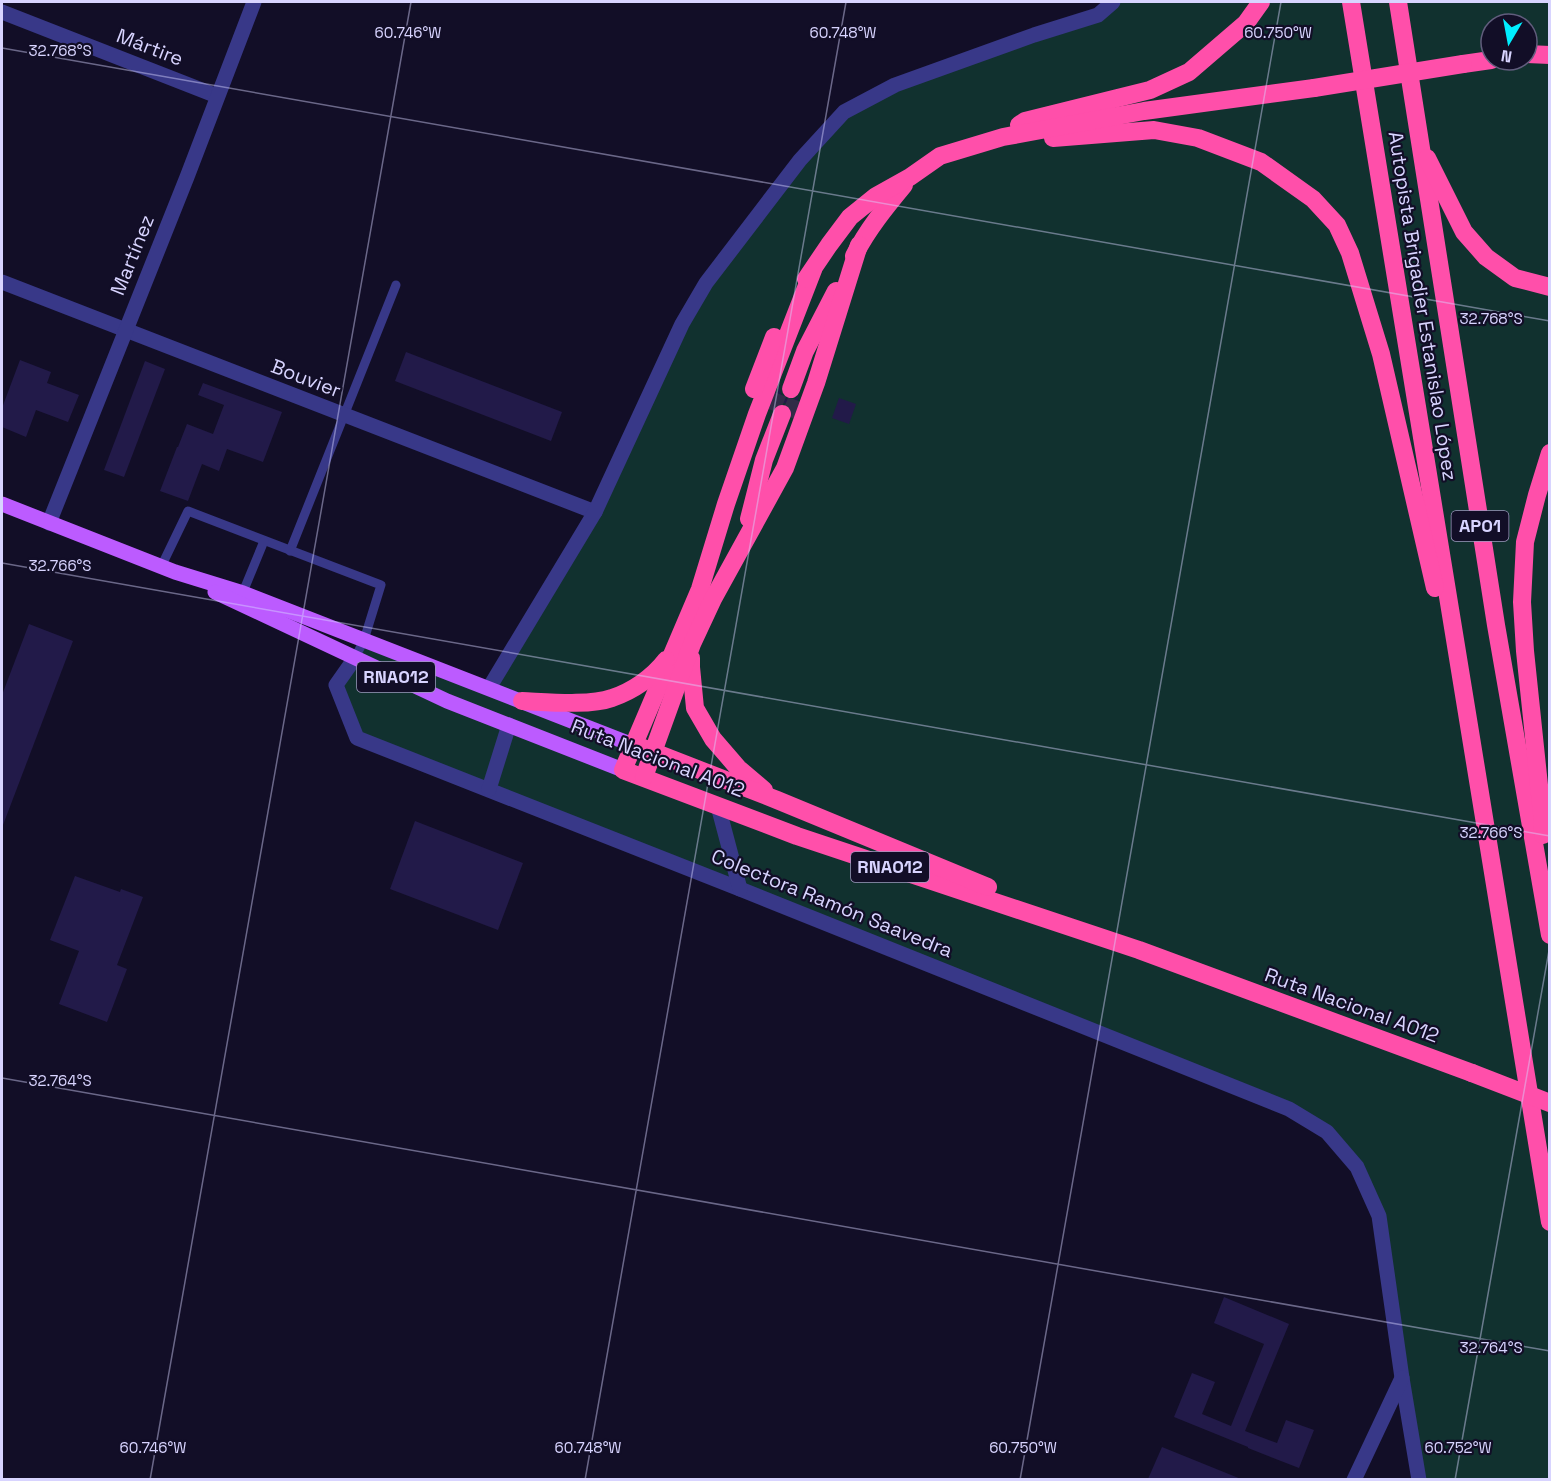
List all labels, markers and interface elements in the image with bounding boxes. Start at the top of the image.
north arrow [1479,12,1539,72]
street label: Mártire [113,22,187,72]
text: 60.746°W [375,23,441,42]
text: 60.748°W [810,23,876,42]
text: 60.750°W [1244,23,1312,42]
text: 32.768°S [28,41,92,60]
text: N [1499,45,1514,68]
street label: Autopista Brigadier Estanislao López [1383,129,1463,483]
street label: Martínez [104,211,160,299]
text: 32.768°S [1459,309,1523,328]
street label: Bouvier [267,353,345,403]
road number: AP01 [1452,511,1508,541]
text: 32.766°S [29,556,92,575]
road number: RNA012 [357,662,435,692]
street label: Ruta Nacional A012 [568,713,748,803]
text: 32.766°S [1460,823,1523,842]
street label: Colectora Ramón Saavedra [707,843,957,963]
road number: RNA012 [851,852,929,882]
street label: Ruta Nacional A012 [1261,961,1443,1049]
text: 32.764°S [28,1071,92,1090]
text: 32.764°S [1459,1338,1523,1357]
text: 60.746°W [120,1438,186,1457]
text: 60.748°W [555,1438,621,1457]
text: 60.750°W [989,1438,1057,1457]
text: 60.752°W [1424,1438,1492,1457]

